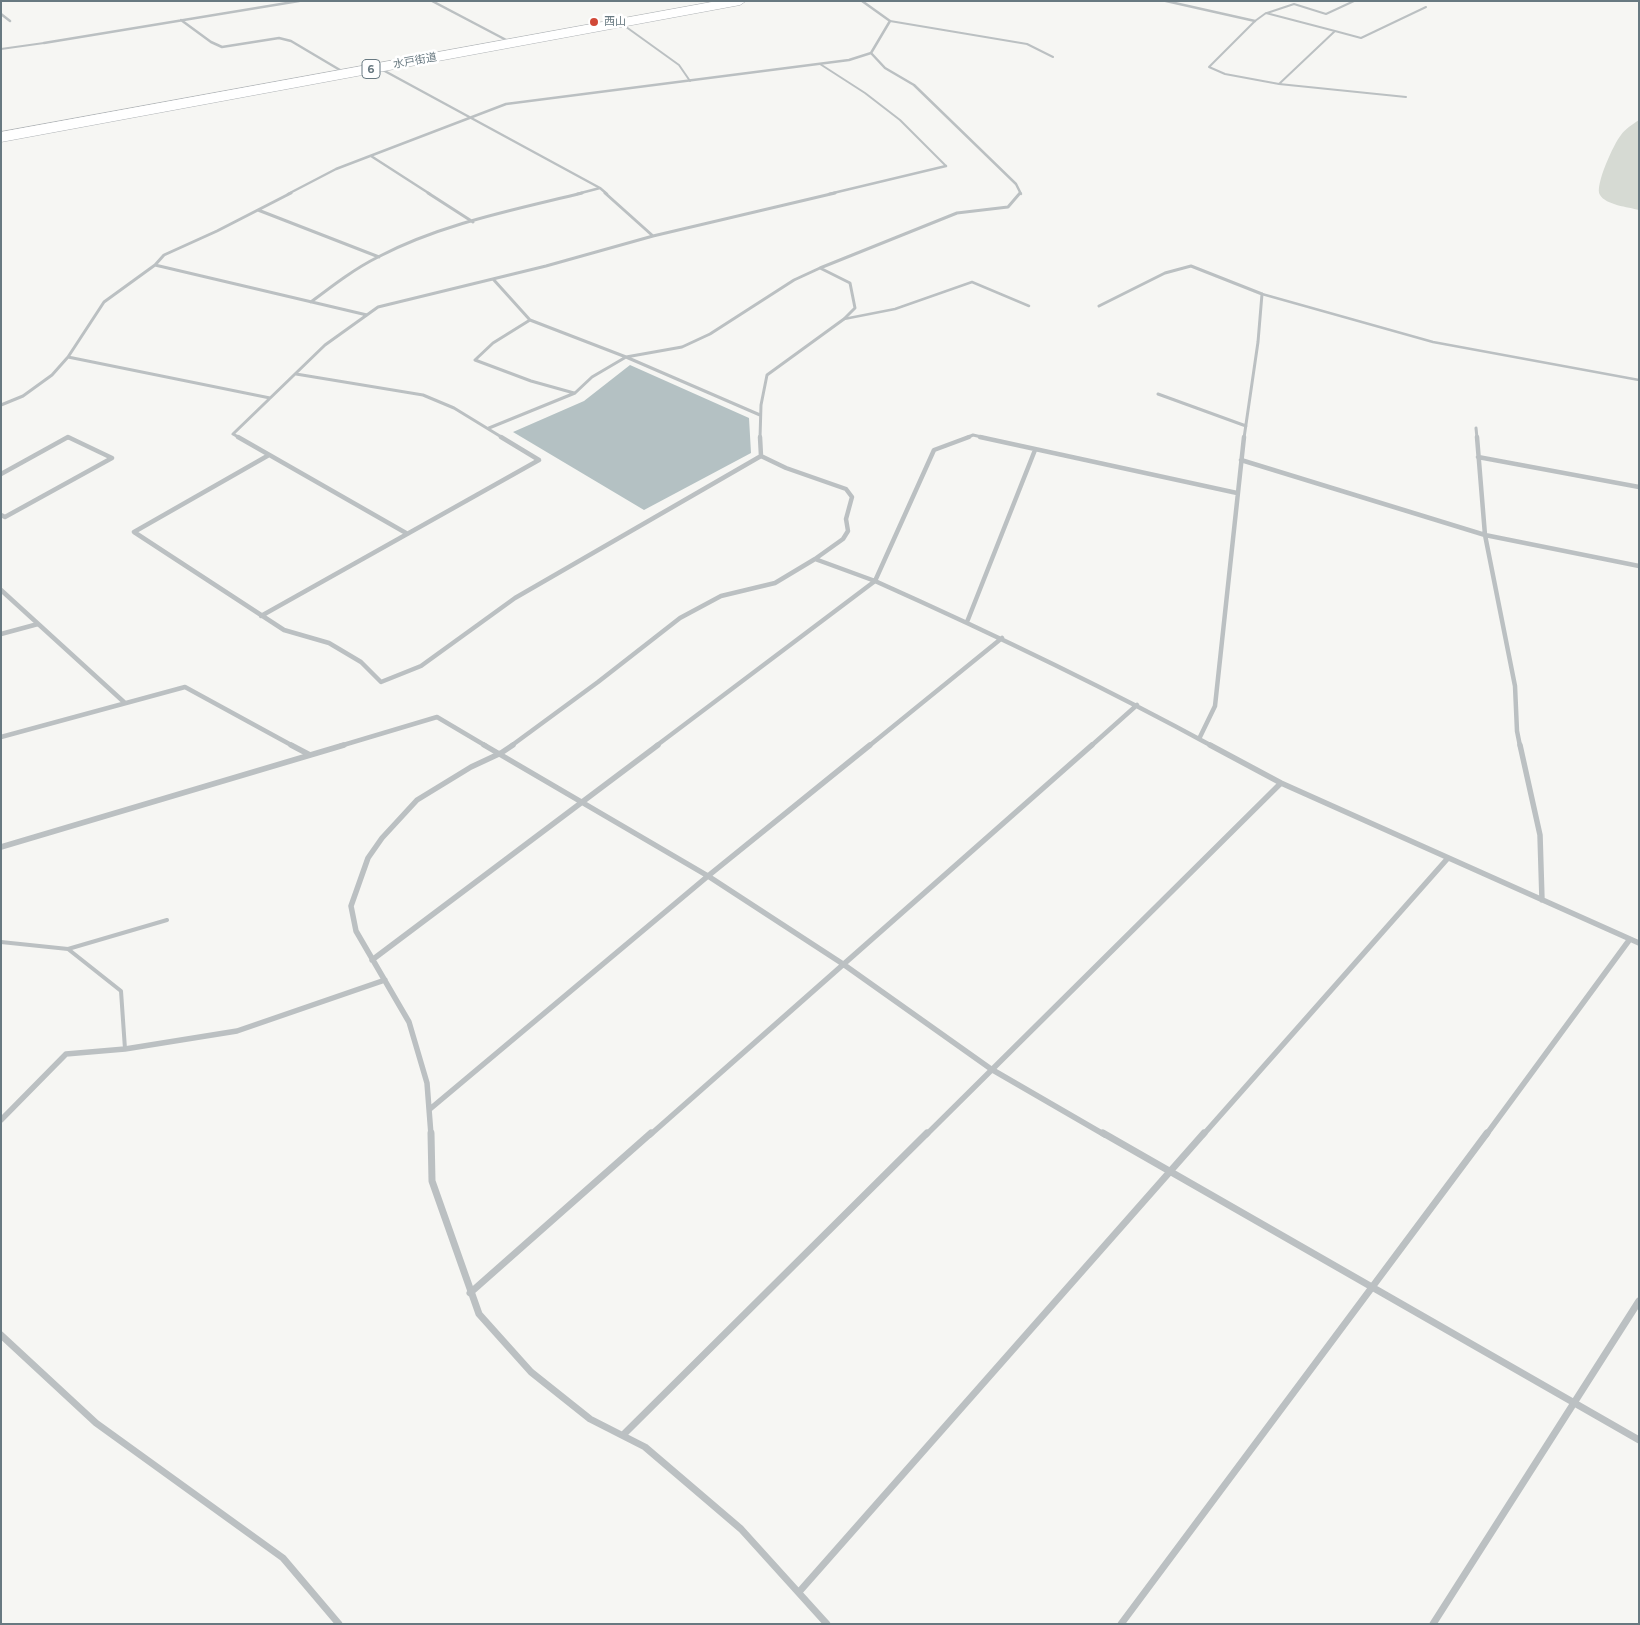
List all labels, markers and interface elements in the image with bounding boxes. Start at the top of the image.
place label: 西山 [604,15,626,29]
marker: 西山 [588,16,600,28]
street label: 水戸街道 [392,51,438,71]
road number: 6 [362,60,380,78]

